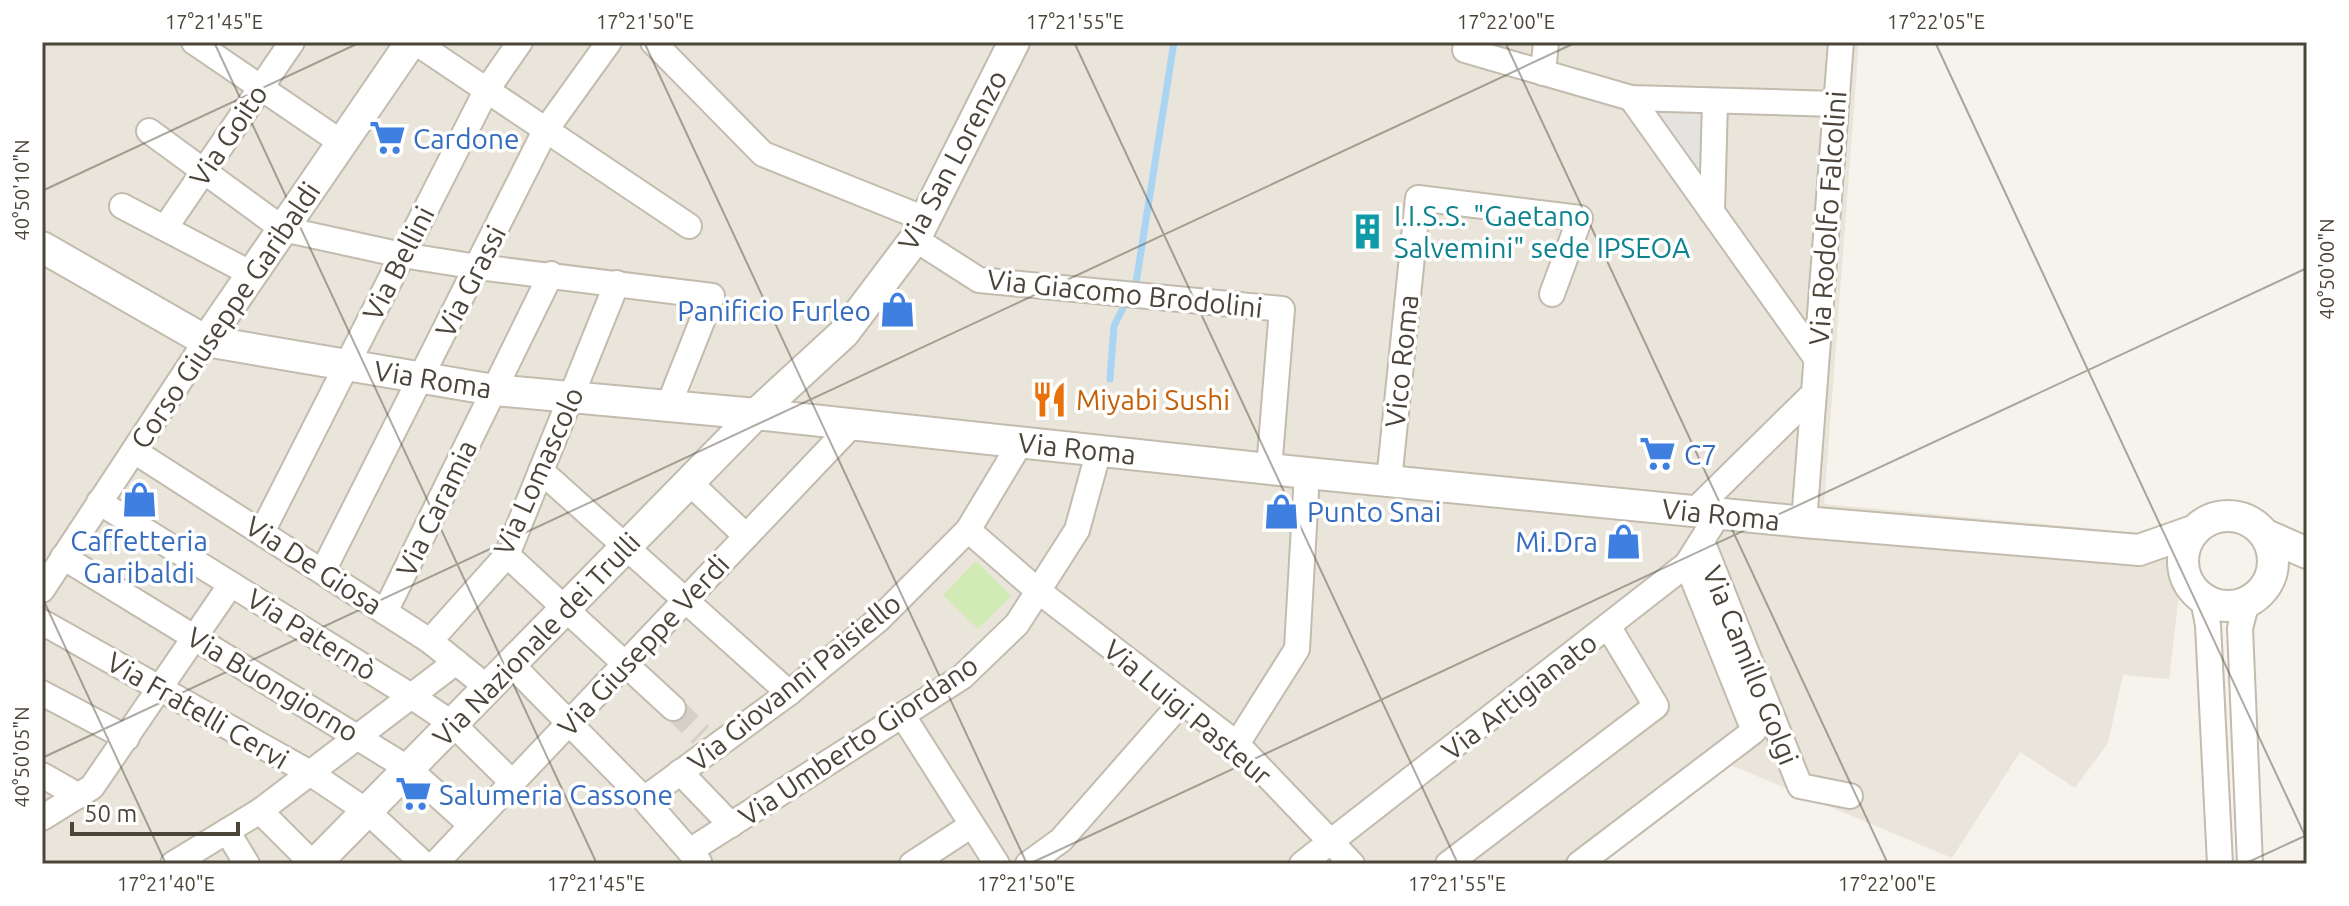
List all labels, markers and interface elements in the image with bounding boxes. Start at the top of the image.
text: 17°21'45"E [165,10,263,33]
text: 17°21'50"E [596,10,694,33]
text: 17°21'55"E [1026,10,1124,33]
text: 17°22'00"E [1457,10,1555,33]
text: 17°22'05"E [1887,10,1985,33]
street label: Via San Lorenzo [892,65,1012,255]
street label: Via Goito [183,79,273,191]
street label: Via Rodolfo Falcolini [1803,90,1851,346]
supermarket icon: Cardone [368,119,406,157]
place label: Cardone [413,123,519,154]
text: 40°50'10"N [10,139,33,241]
street label: Corso Giuseppe Garibaldi [124,176,326,454]
place label: I.I.S.S. "Gaetano Salvemini" sede IPSEOA [1394,200,1690,263]
street label: Via Bellini [356,201,440,325]
building icon: I.I.S.S. "Gaetano Salvemini" sede IPSEOA [1349,212,1387,250]
text: 40°50'00"N [2315,218,2338,320]
street label: Via Grassi [429,220,511,342]
street label: Via Giacomo Brodolini [986,263,1264,323]
shop icon: Panificio Furleo [878,291,916,329]
street label: Vico Roma [1379,293,1423,429]
place label: Panificio Furleo [677,295,871,326]
street label: Via Roma [372,354,494,404]
restaurant icon: Miyabi Sushi [1031,380,1069,418]
street label: Via Lomascolo [487,382,589,560]
place label: Miyabi Sushi [1076,384,1230,415]
street label: Via Roma [1016,426,1138,470]
street label: Via Caramia [390,435,482,581]
supermarket icon: C7 [1639,435,1677,473]
place label: C7 [1684,439,1717,470]
shop icon: Caffetteria Garibaldi [120,481,158,519]
shop icon: Punto Snai [1262,492,1300,530]
street label: Via Roma [1660,492,1782,536]
place label: Punto Snai [1307,496,1441,527]
street label: Via De Giosa [240,509,388,621]
shop icon: Mi.Dra [1605,522,1643,560]
place label: Caffetteria Garibaldi [70,525,208,588]
street label: Via Nazionale dei Trulli [426,526,646,752]
place label: Mi.Dra [1515,526,1598,557]
street label: Via Giuseppe Verdi [551,548,735,742]
street label: Via Camillo Golgi [1697,561,1805,769]
street label: Via Paternò [242,582,382,686]
street label: Via Giovanni Paisiello [682,587,906,777]
street label: Via Buongiorno [182,621,364,747]
street label: Via Artigianato [1435,626,1603,766]
street label: Via Luigi Pasteur [1098,633,1278,791]
street label: Via Fratelli Cervi [102,646,294,774]
street label: Via Umberto Giordano [733,649,983,831]
text: 40°50'05"N [10,706,33,808]
supermarket icon: Salumeria Cassone [394,775,432,813]
place label: Salumeria Cassone [439,779,673,810]
scale bar [72,786,238,836]
text: 50 m [84,800,137,827]
text: 17°21'40"E [117,872,215,895]
text: 17°21'45"E [547,872,645,895]
text: 17°21'50"E [977,872,1075,895]
text: 17°21'55"E [1408,872,1506,895]
text: 17°22'00"E [1838,872,1936,895]

